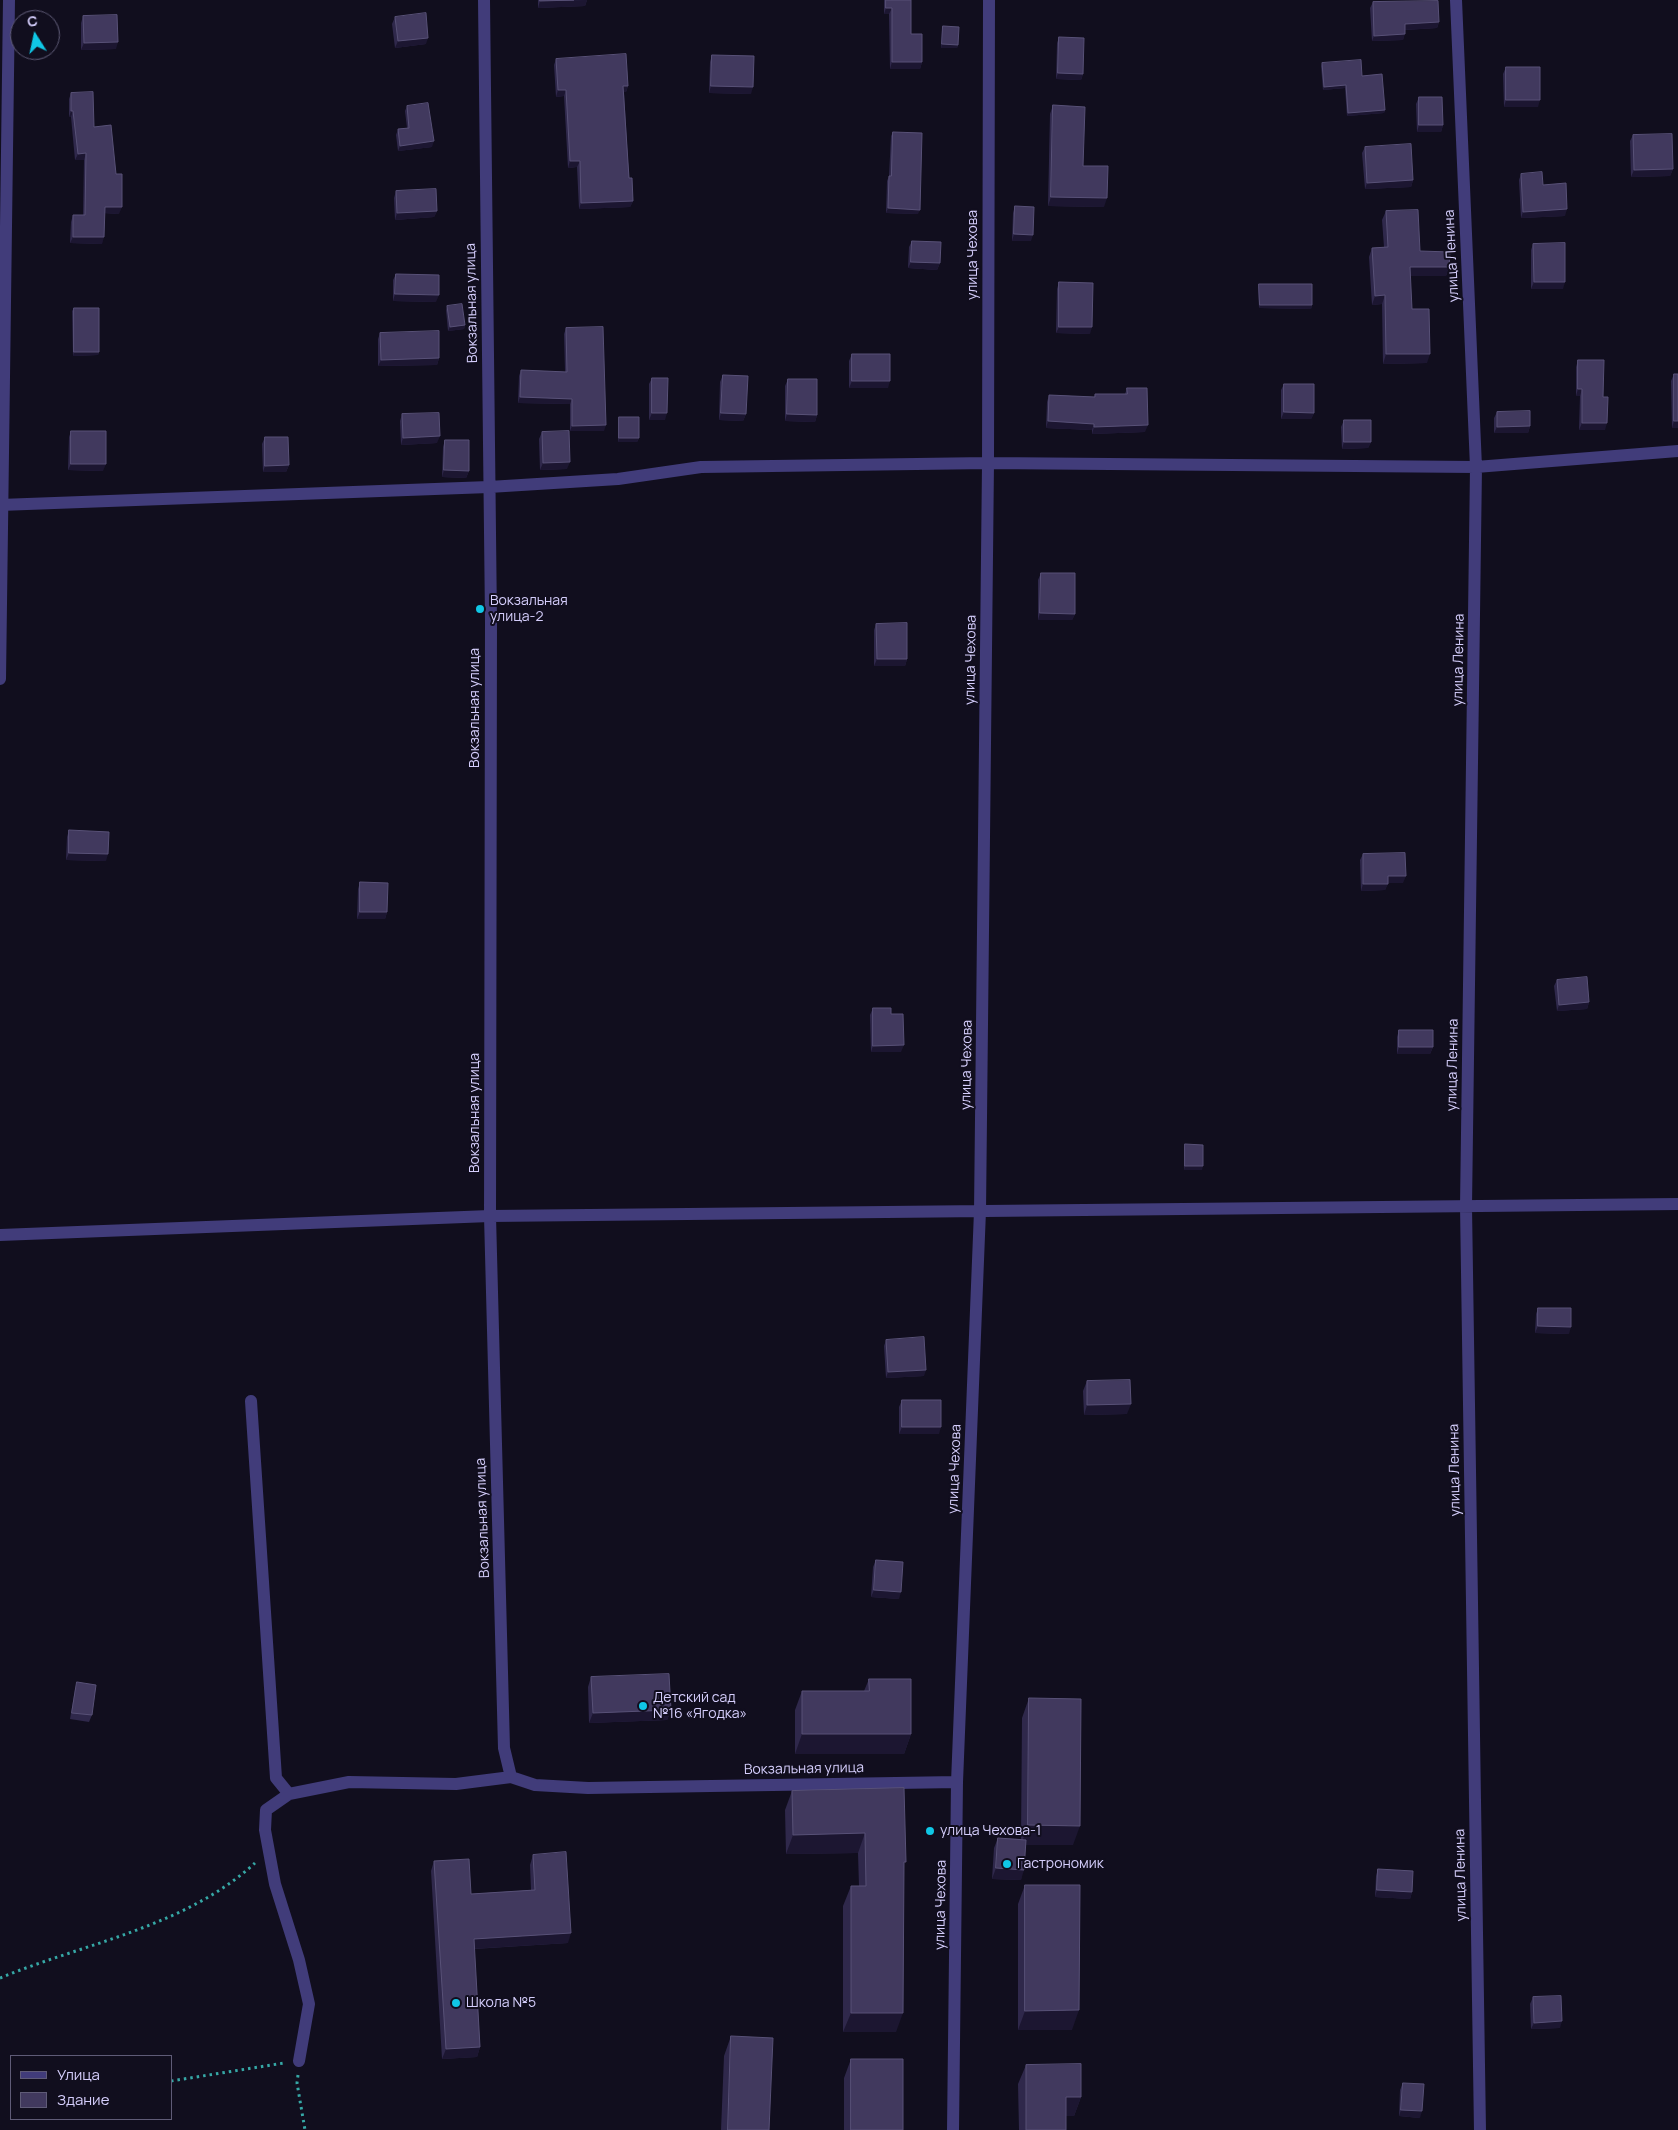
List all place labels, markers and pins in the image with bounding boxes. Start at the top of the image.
place label: Вокзальная улица-2 [490,593,568,626]
marker: Вокзальная улица-2 [474,603,486,615]
place label: Детский сад №16 «Ягодка» [653,1690,747,1722]
marker: Детский сад №16 «Ягодка» [637,1700,649,1712]
place label: улица Чехова-1 [940,1823,1041,1839]
marker: улица Чехова-1 [924,1825,936,1837]
place label: Гастрономик [1017,1856,1104,1872]
marker: Гастрономик [1001,1858,1013,1870]
place label: Школа №5 [466,1995,536,2011]
marker: Школа №5 [450,1997,462,2009]

